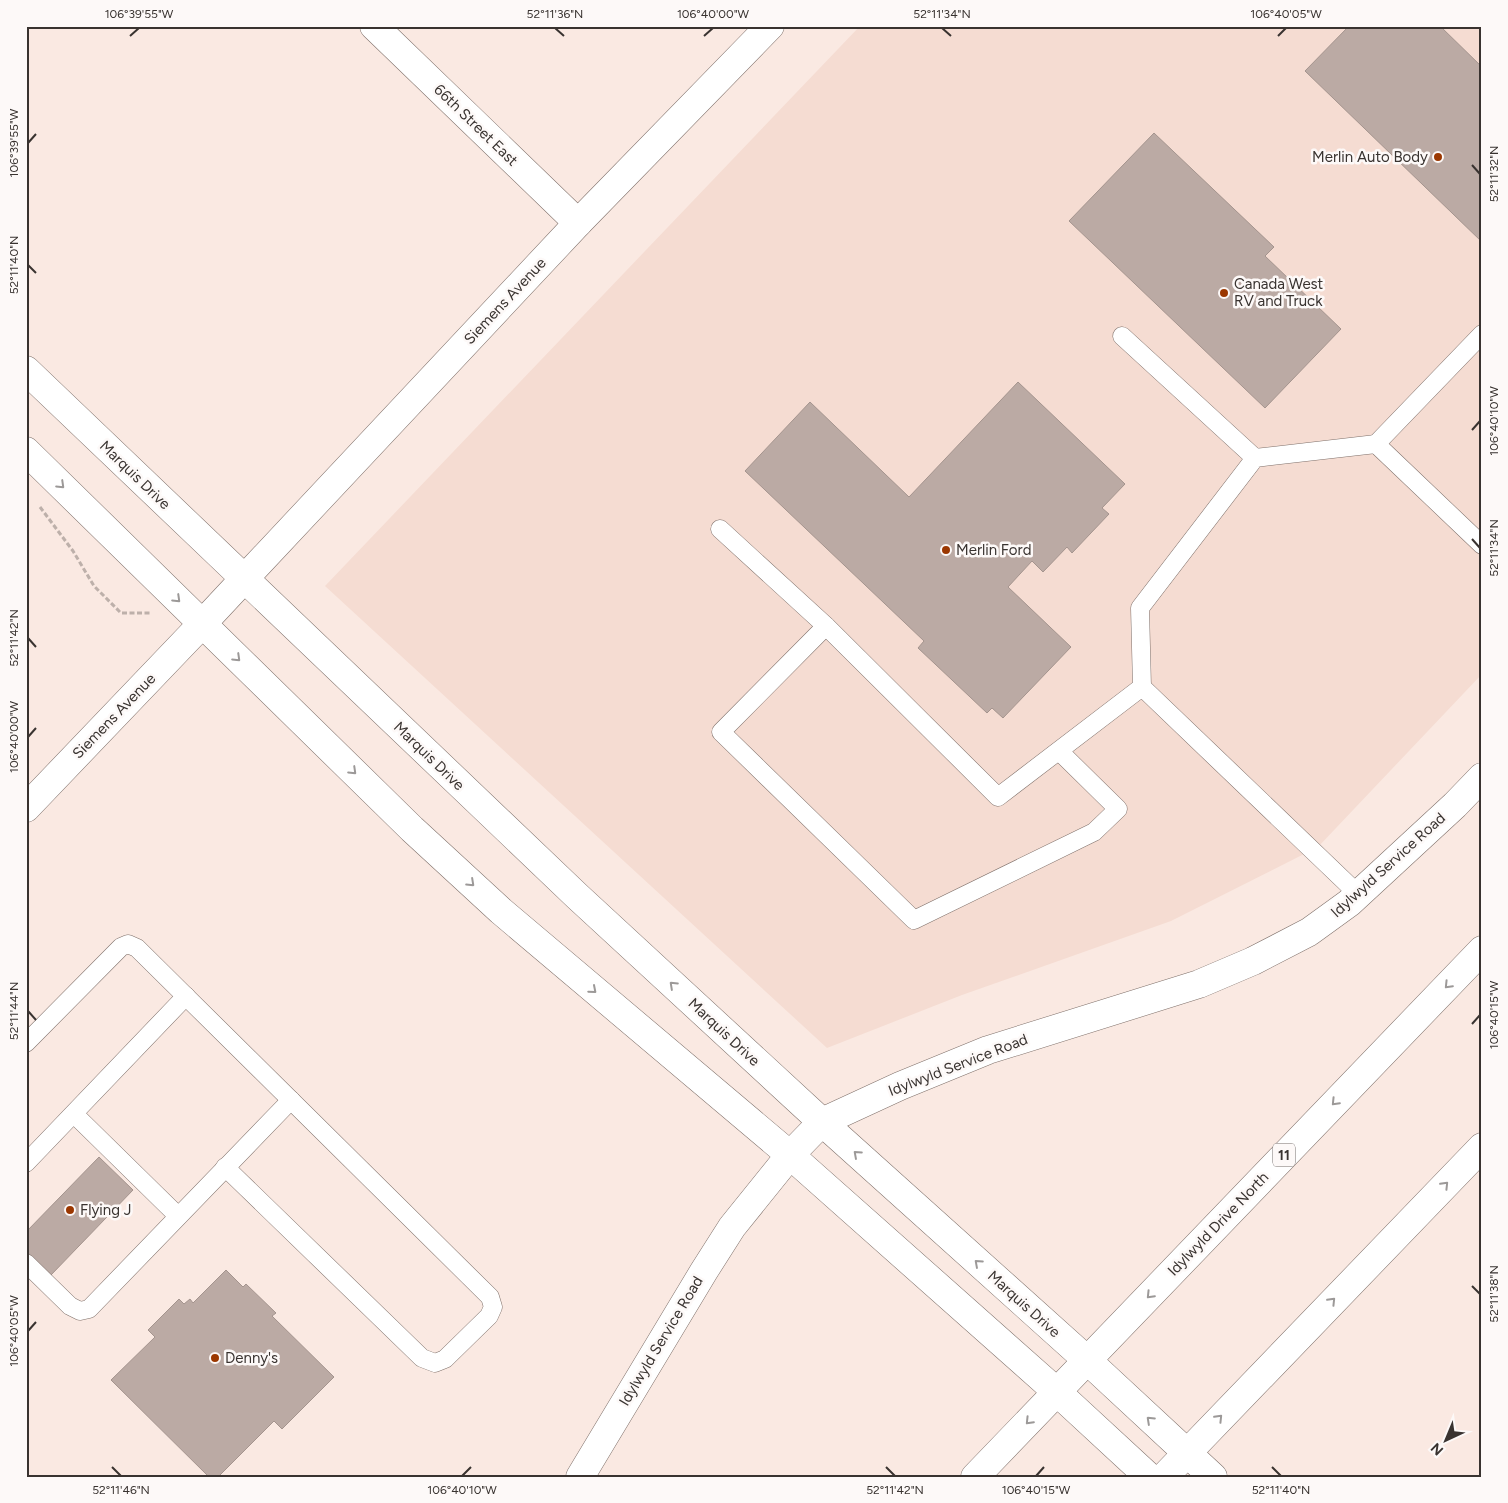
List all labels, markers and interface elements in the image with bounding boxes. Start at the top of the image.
text: 106°39'55"W [105,7,174,21]
text: 52°11'36"N [527,7,583,21]
text: 106°40'00"W [677,7,750,21]
text: 52°11'34"N [913,7,971,21]
text: 106°40'05"W [1250,7,1322,21]
street label: 66th Street East [430,80,522,170]
text: 106°39'55"W [7,108,21,177]
text: 52°11'32"N [1487,146,1501,202]
place label: Merlin Auto Body [1312,148,1428,166]
marker: Merlin Auto Body [1432,151,1444,163]
text: 52°11'40"N [7,236,21,294]
street label: Siemens Avenue [460,254,550,348]
place label: Canada West RV and Truck [1234,275,1324,310]
marker: Canada West RV and Truck [1218,287,1230,299]
text: 106°40'10"W [1487,386,1501,456]
street label: Marquis Drive [96,437,174,513]
one-way arrow [55,480,64,489]
text: 52°11'34"N [1487,519,1501,577]
place label: Merlin Ford [956,541,1031,559]
marker: Merlin Ford [940,544,952,556]
one-way arrow [171,593,180,602]
text: 52°11'42"N [7,609,21,667]
one-way arrow [231,652,240,661]
street label: Siemens Avenue [69,670,159,762]
text: 106°40'00"W [7,700,21,773]
street label: Marquis Drive [390,718,468,794]
one-way arrow [348,765,357,774]
street label: Idylwyld Service Road [1327,809,1449,921]
one-way arrow [465,877,474,886]
one-way arrow [1445,979,1454,988]
text: 106°40'15"W [1487,980,1501,1049]
text: 52°11'44"N [7,982,21,1040]
one-way arrow [670,982,679,991]
one-way arrow [588,985,597,994]
street label: Marquis Drive [684,994,764,1070]
street label: Idylwyld Service Road [886,1030,1030,1100]
one-way arrow [1332,1096,1341,1105]
road number: 11 [1273,1144,1295,1166]
one-way arrow [854,1151,863,1160]
street label: Idylwyld Drive North [1164,1168,1272,1280]
one-way arrow [1440,1181,1449,1190]
place label: Flying J [80,1201,131,1219]
marker: Flying J [64,1204,76,1216]
one-way arrow [975,1260,984,1269]
text: 52°11'38"N [1487,1265,1501,1323]
street label: Marquis Drive [984,1267,1064,1341]
street label: Idylwyld Service Road [615,1273,707,1409]
one-way arrow [1147,1289,1156,1298]
text: 106°40'05"W [7,1295,21,1367]
one-way arrow [1326,1298,1335,1307]
place label: Denny's [225,1349,278,1367]
marker: Denny's [209,1352,221,1364]
one-way arrow [1026,1415,1035,1424]
one-way arrow [1213,1415,1222,1424]
north arrow [1420,1416,1470,1466]
one-way arrow [1146,1417,1155,1426]
text: N [1428,1439,1447,1459]
text: 52°11'46"N [92,1483,150,1497]
text: 106°40'10"W [427,1483,497,1497]
text: 52°11'42"N [866,1483,924,1497]
text: 106°40'15"W [1002,1483,1071,1497]
text: 52°11'40"N [1252,1483,1310,1497]

